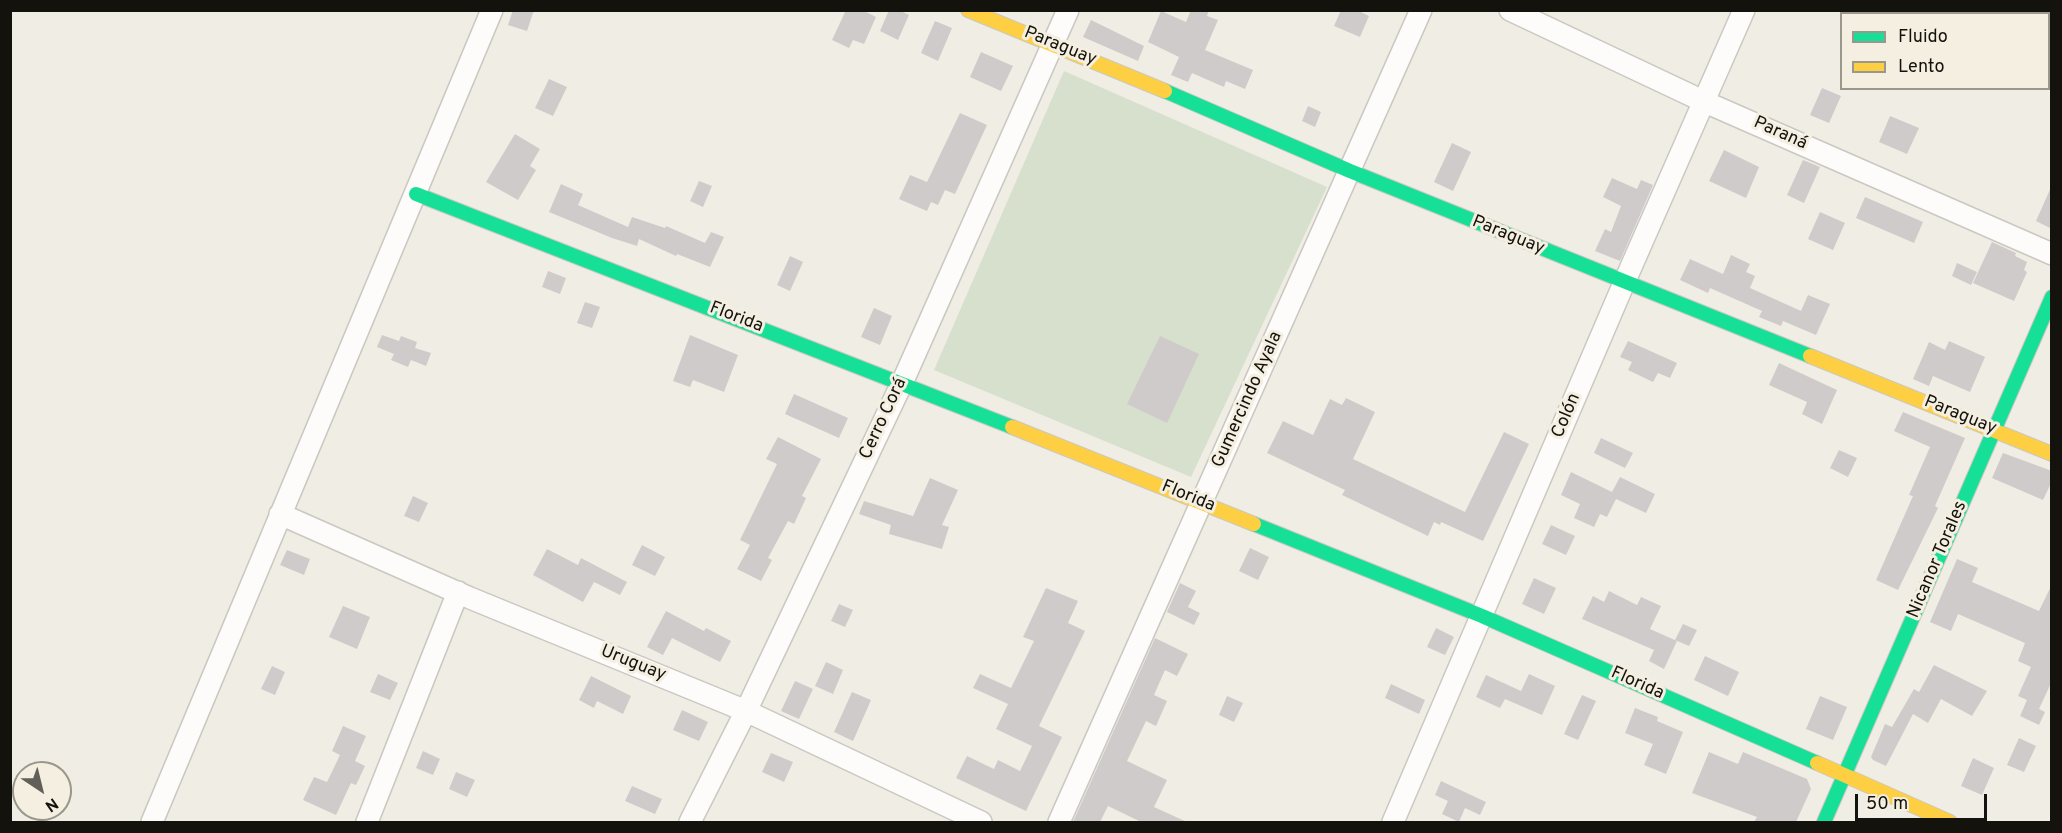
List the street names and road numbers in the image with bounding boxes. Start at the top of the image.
street label: Paraguay [1021,23,1099,71]
street label: Paraná [1750,113,1810,155]
street label: Paraguay [1469,212,1547,260]
street label: Florida [706,298,766,338]
street label: Gumercindo Ayala [1208,328,1288,472]
street label: Cerro Corá [856,375,912,463]
street label: Colón [1548,390,1586,442]
street label: Paraguay [1921,392,1999,440]
street label: Florida [1158,477,1218,517]
street label: Nicanor Torales [1904,498,1972,622]
street label: Uruguay [597,641,669,687]
street label: Florida [1607,663,1667,705]

